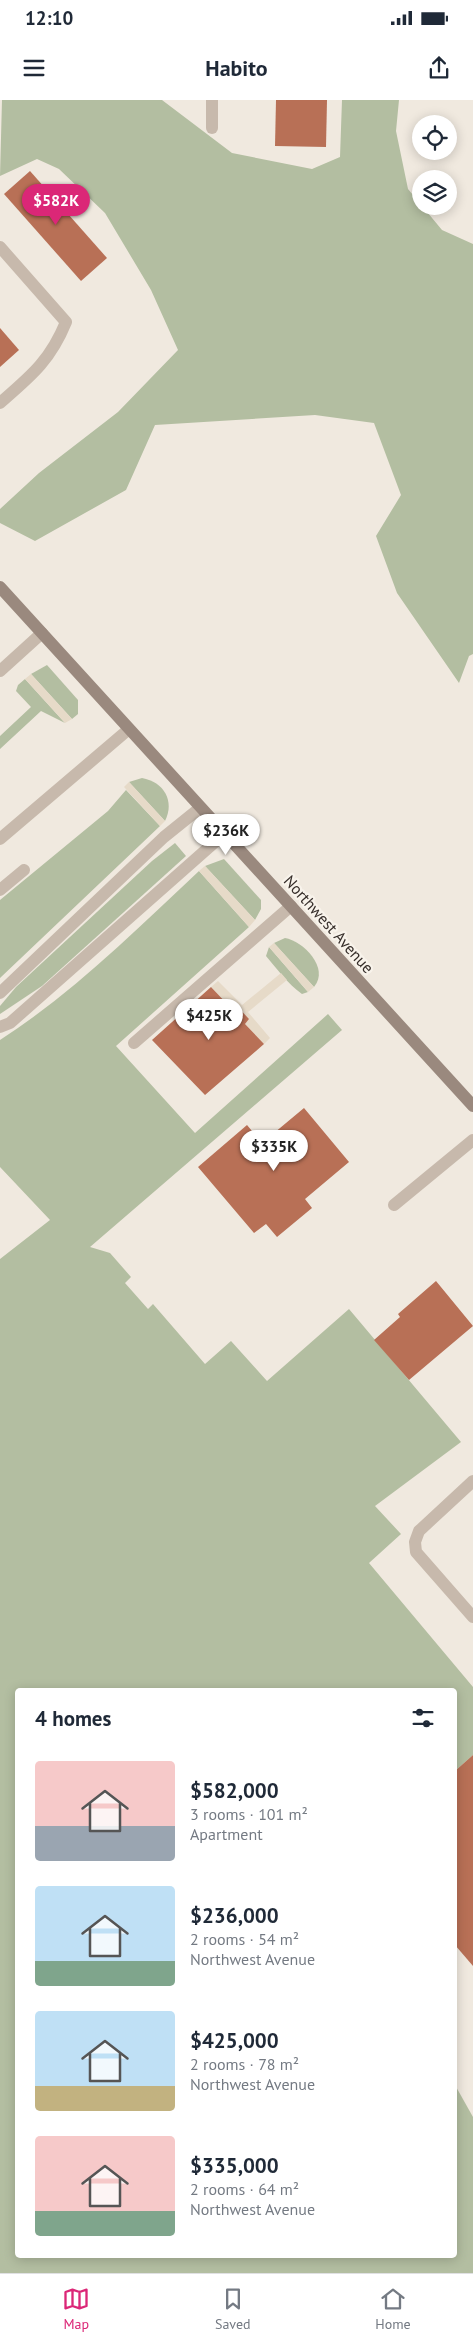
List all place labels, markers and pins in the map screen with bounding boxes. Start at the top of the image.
pin: $582K [21,184,91,226]
pin: $236K [191,814,261,856]
pin: $425K [174,998,244,1041]
pin: $335K [239,1130,309,1172]

